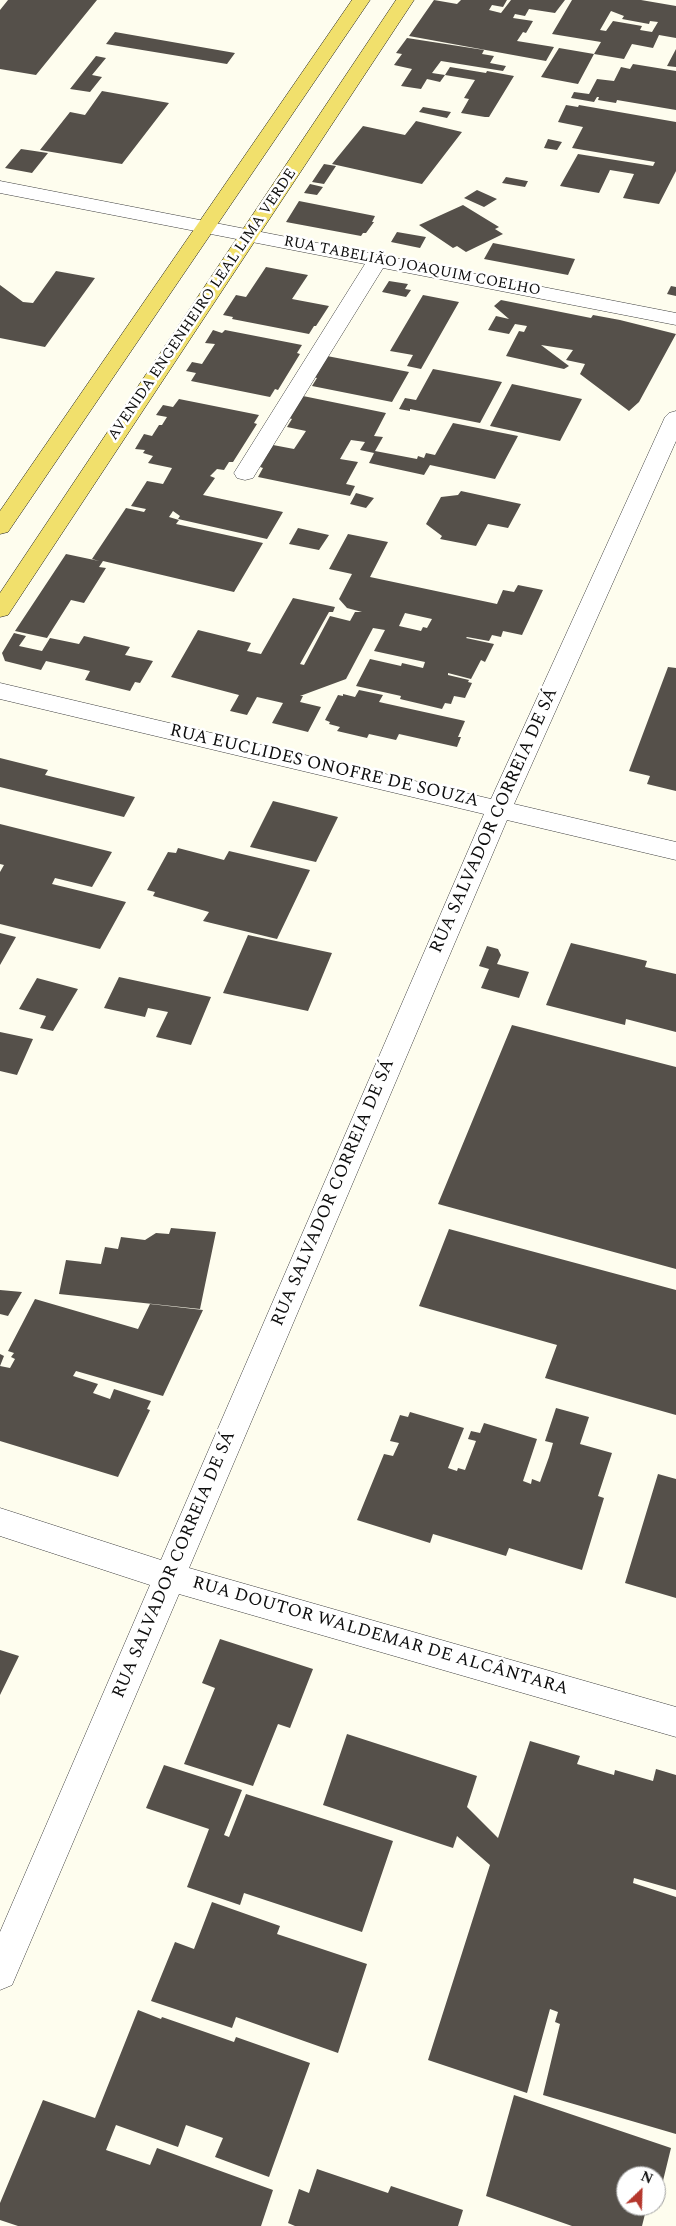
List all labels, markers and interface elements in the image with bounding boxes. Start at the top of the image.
street label: AVENIDA ENGENHEIRO LEAL LIMA VERDE [105,166,301,444]
street label: RUA TABELIÃO JOAQUIM COELHO [282,233,542,301]
street label: RUA SALVADOR CORREIA DE SÁ [427,685,563,957]
street label: RUA EUCLIDES ONOFRE DE SOUZA [167,721,481,813]
street label: RUA SALVADOR CORREIA DE SÁ [268,1056,400,1330]
street label: RUA SALVADOR CORREIA DE SÁ [109,1428,241,1702]
street label: RUA DOUTOR WALDEMAR DE ALCÂNTARA [190,1573,570,1701]
north arrow [616,2166,666,2216]
text: N [637,2166,656,2190]

